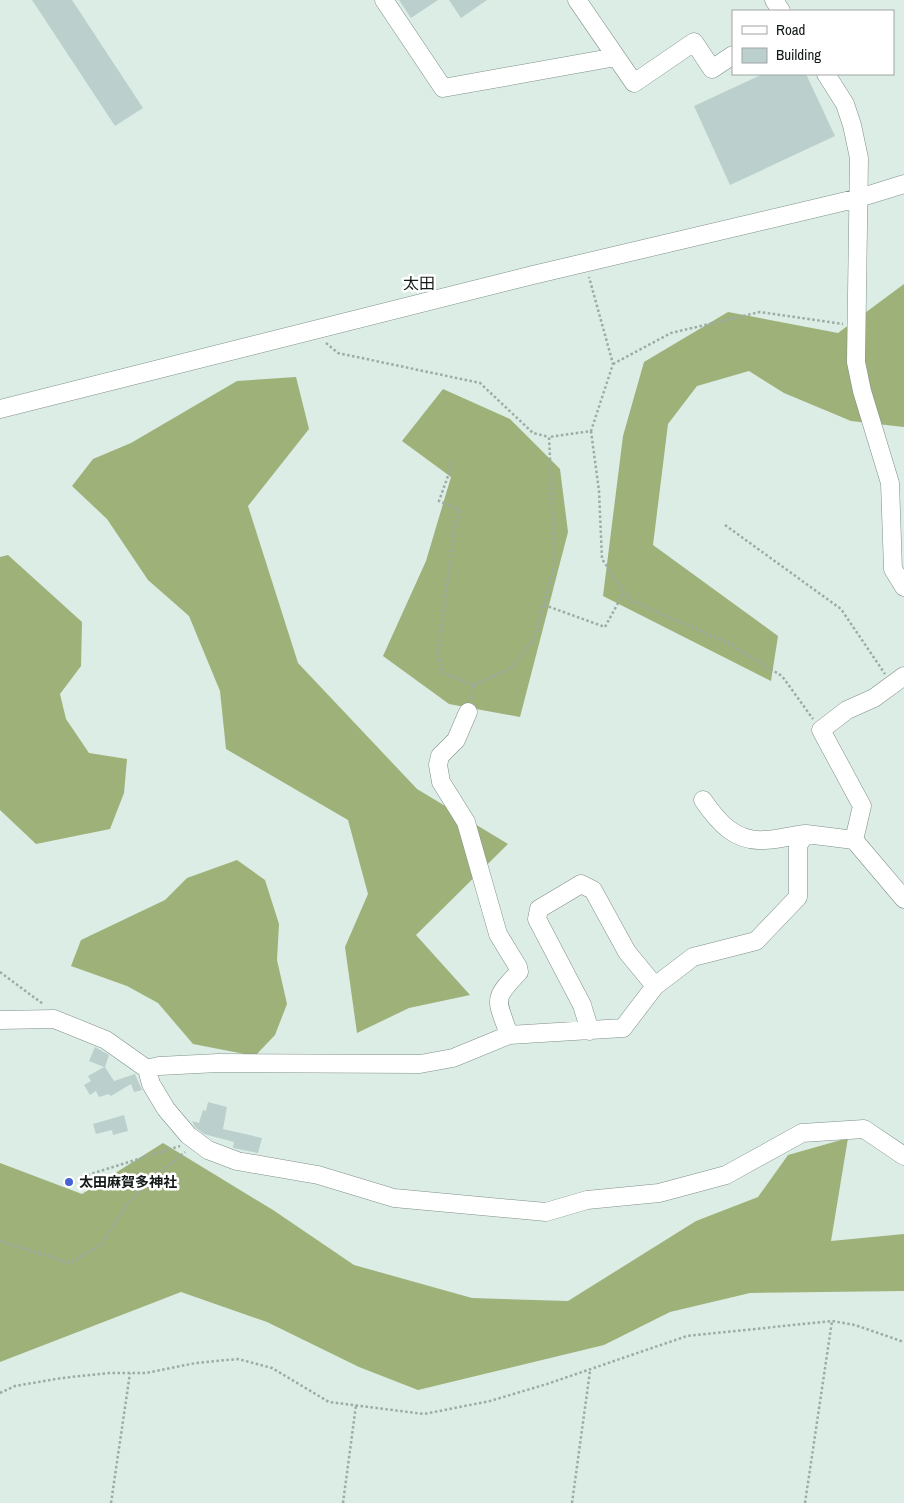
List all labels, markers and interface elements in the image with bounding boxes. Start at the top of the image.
legend [732,10,894,75]
text: Road [776,19,805,40]
text: Building [776,44,821,65]
district label: 太田 [403,272,435,294]
place label: 太田麻賀多神社 [79,1173,177,1191]
marker: 太田麻賀多神社 [63,1176,75,1188]

